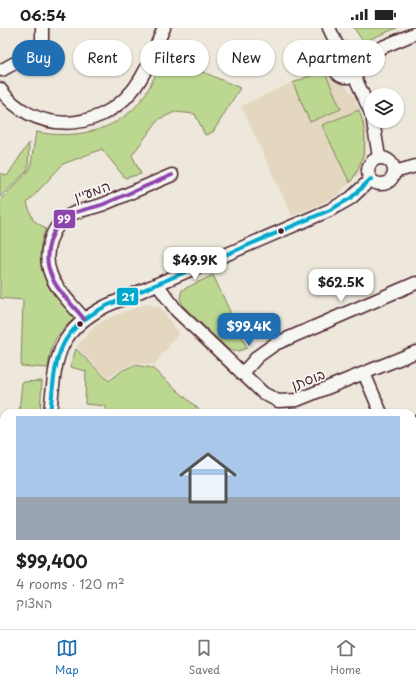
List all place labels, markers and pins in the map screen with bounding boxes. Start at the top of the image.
unlabelled marker [276,226,286,236]
pin: $49.9K [162,247,228,281]
pin: $62.5K [308,269,374,303]
pin: $99.4K [216,313,282,347]
unlabelled marker [75,319,85,329]

